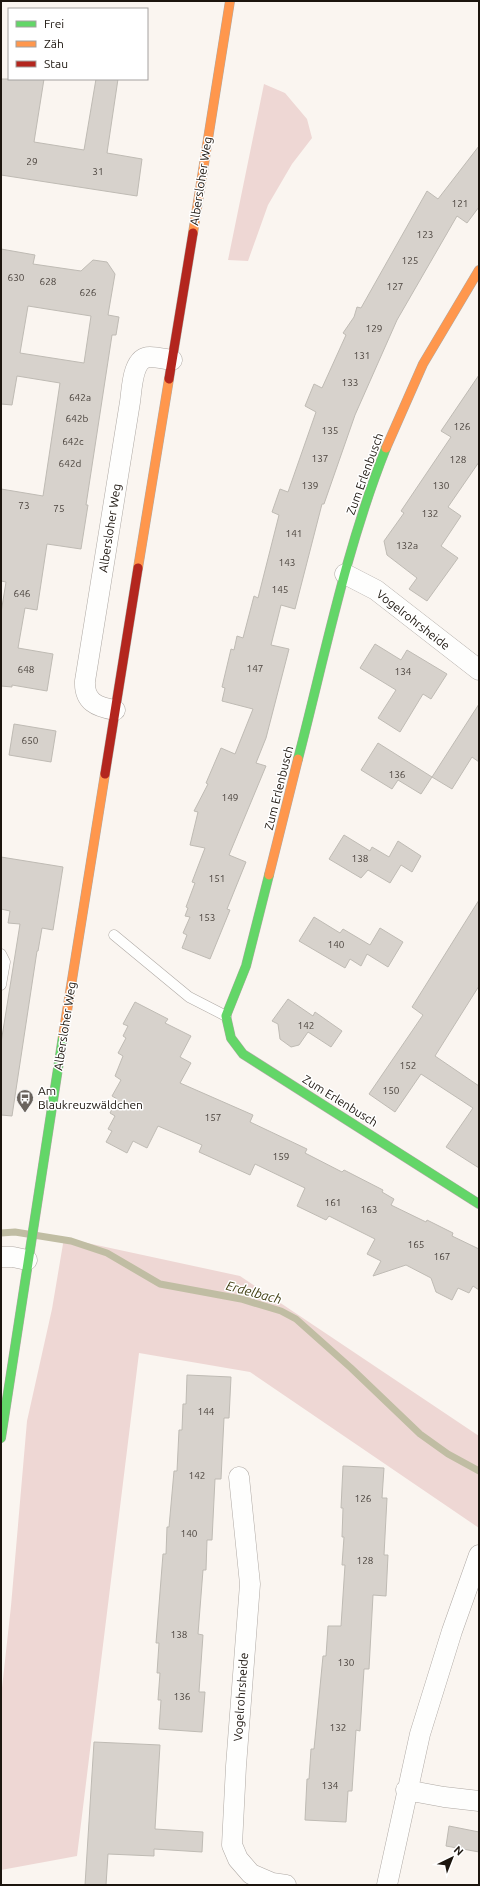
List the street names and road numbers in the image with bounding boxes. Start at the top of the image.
street label: Albersloher Weg [187,136,214,226]
street label: Zum Erlenbusch [344,431,385,516]
street label: Albersloher Weg [96,483,123,573]
street label: Vogelrohrsheide [374,587,452,652]
street label: Zum Erlenbusch [262,745,295,831]
street label: Albersloher Weg [51,981,78,1071]
street label: Zum Erlenbusch [300,1072,380,1129]
street label: Vogelrohrsheide [231,1652,250,1742]

